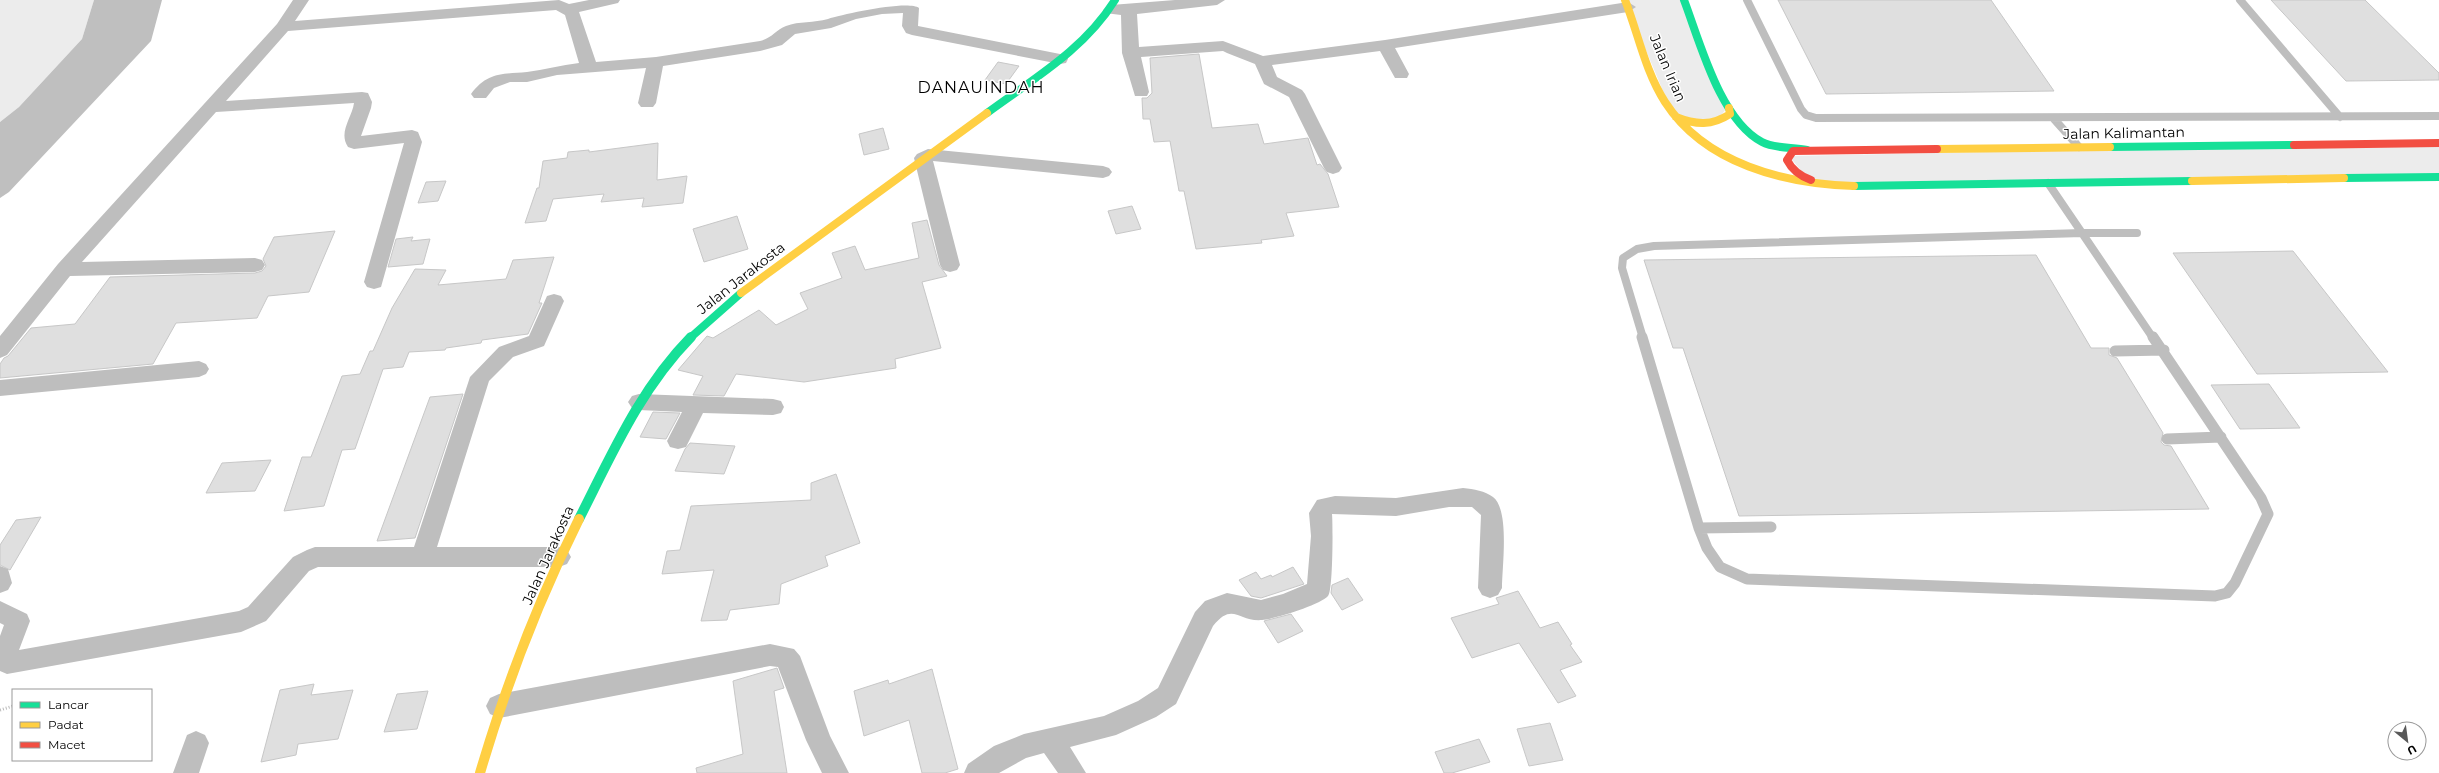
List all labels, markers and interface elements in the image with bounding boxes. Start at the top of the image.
street label: Jalan Irian [1645,31,1690,104]
district label: DANAUINDAH [918,78,1044,97]
street label: Jalan Kalimantan [2062,123,2185,143]
street label: Jalan Jarakosta [693,238,788,318]
street label: Jalan Jarakosta [518,503,578,608]
legend [12,689,152,761]
text: Lancar [48,697,89,712]
text: Padat [48,717,84,732]
north arrow [2387,721,2427,761]
text: Macet [48,737,85,752]
text: U [2405,742,2419,758]

